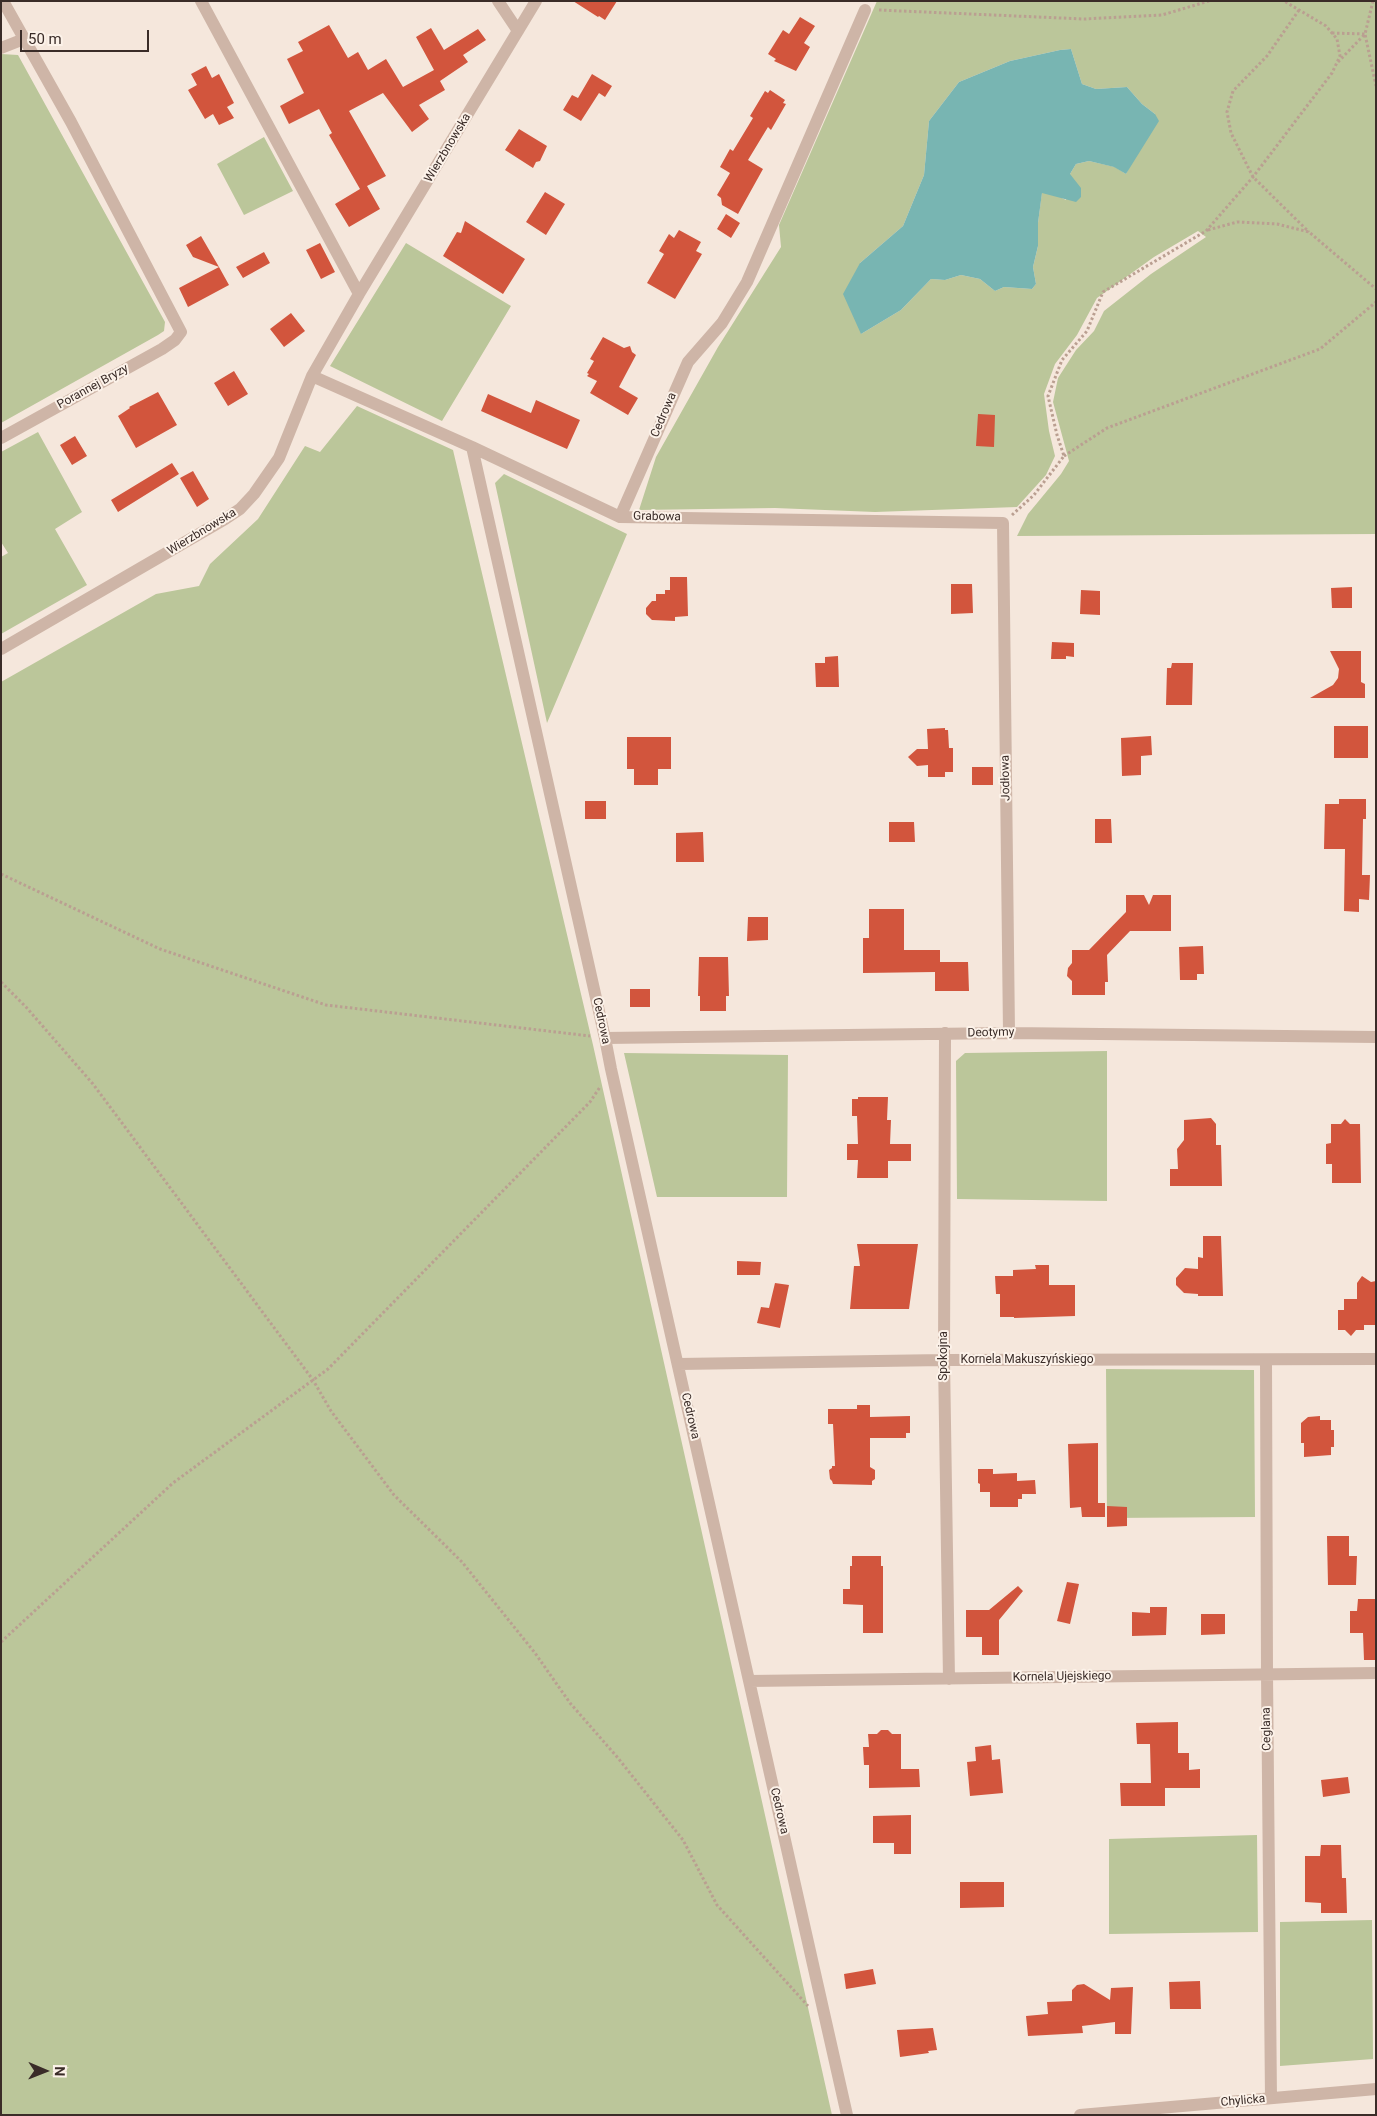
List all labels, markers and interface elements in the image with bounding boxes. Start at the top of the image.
scale bar [22,20,151,52]
text: 50 m [28,30,62,48]
street label: Wierzbnowska [422,111,474,185]
street label: Porannej Bryzy [55,362,131,412]
street label: Cedrowa [648,390,680,440]
street label: Wierzbnowska [165,506,239,558]
street label: Grabowa [633,509,681,525]
street label: Jodłowa [998,755,1014,801]
street label: Cedrowa [589,996,613,1046]
street label: Deotymy [967,1025,1015,1041]
street label: Spokojna [937,1331,951,1381]
street label: Kornela Makuszyńskiego [961,1353,1093,1367]
street label: Cedrowa [678,1391,702,1441]
street label: Kornela Ujejskiego [1013,1669,1111,1685]
street label: Ceglana [1259,1707,1275,1751]
street label: Cedrowa [767,1786,791,1836]
north arrow [20,2046,70,2096]
text: N [52,2066,68,2076]
street label: Chylicka [1220,2092,1266,2110]

